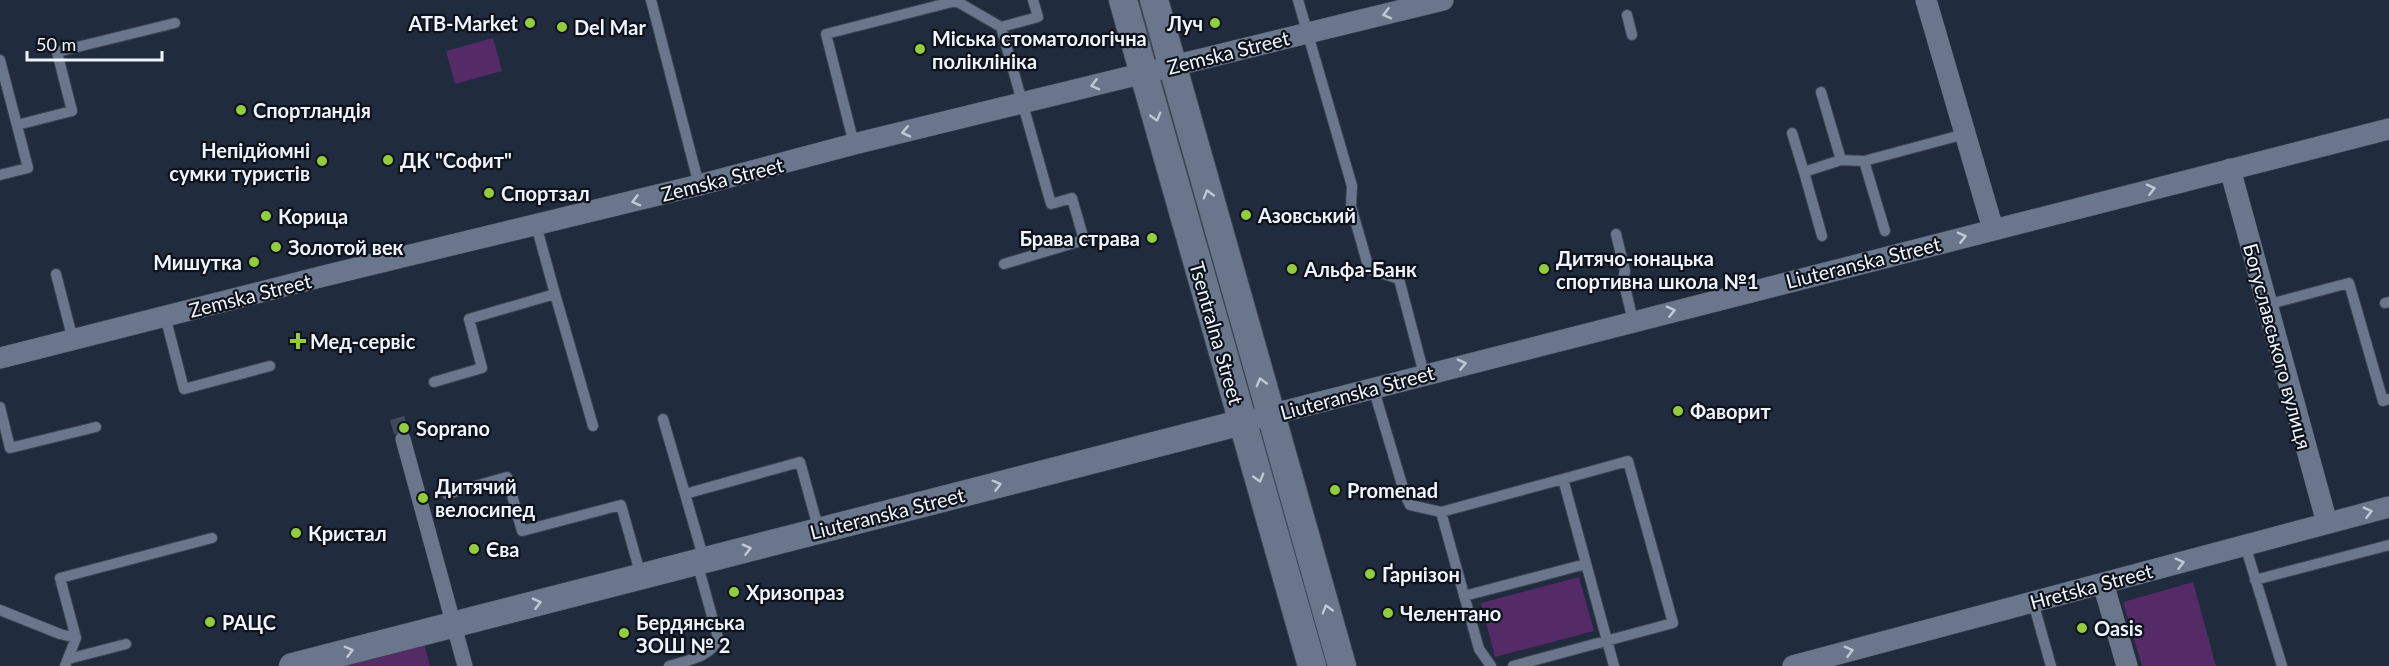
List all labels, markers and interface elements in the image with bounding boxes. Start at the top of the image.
one-way arrow [1382,6,1392,19]
place label: ATB-Market [407,11,519,35]
place label: Луч [1166,11,1203,35]
place label: Del Mar [574,15,646,39]
marker: ATB-Market [523,16,537,30]
marker: Луч [1208,16,1222,30]
marker: Del Mar [555,20,569,34]
scale bar [27,24,162,62]
street label: Zemska Street [1164,25,1292,79]
place label: Міська стоматологічна поліклініка [932,26,1147,73]
text: 50 m [36,33,76,55]
marker: Міська стоматологічна поліклініка [913,42,927,56]
one-way arrow [1090,78,1100,91]
place label: Спортландія [253,98,371,122]
marker: Спортландія [234,103,248,117]
one-way arrow [1149,111,1161,122]
one-way arrow [901,124,911,137]
place label: Непідйомні сумки туристів [169,138,310,185]
place label: ДК "Софит" [400,148,512,172]
street label: Zemska Street [658,152,786,206]
marker: ДК "Софит" [381,153,395,167]
marker: Непідйомні сумки туристів [315,154,329,168]
place label: Спортзал [501,181,590,205]
one-way arrow [2145,184,2156,196]
marker: Спортзал [482,186,496,200]
one-way arrow [1203,189,1215,200]
one-way arrow [631,193,641,206]
place label: Азовський [1257,203,1356,227]
place label: Корица [278,204,348,228]
marker: Азовський [1239,208,1253,222]
marker: Корица [259,209,273,223]
place label: Брава страва [1019,226,1140,250]
marker: Брава страва [1145,231,1159,245]
street label: Liuteranska Street [1783,231,1943,293]
one-way arrow [1956,232,1967,244]
place label: Золотой век [288,235,404,259]
marker: Золотой век [269,240,283,254]
street label: Богуславського вулиця [2239,241,2317,451]
place label: Дитячо-юнацька спортивна школа №1 [1556,246,1759,293]
place label: Мишутка [153,250,242,274]
marker: Мишутка [247,255,261,269]
place label: Альфа-Банк [1303,257,1417,281]
street label: Tsentralna Street [1185,259,1249,407]
marker: Альфа-Банк [1285,262,1299,276]
marker: Дитячо-юнацька спортивна школа №1 [1537,262,1551,276]
street label: Zemska Street [186,268,314,322]
one-way arrow [1666,305,1676,318]
place label: Мед-сервіс [310,329,416,353]
marker: Мед-сервіс [291,334,305,348]
one-way arrow [1457,359,1467,372]
street label: Liuteranska Street [1277,360,1437,424]
one-way arrow [1256,377,1268,388]
place label: Фаворит [1690,399,1772,423]
marker: Фаворит [1671,404,1685,418]
place label: Soprano [416,416,490,440]
marker: Soprano [397,421,411,435]
one-way arrow [1252,472,1264,483]
place label: Дитячий велосипед [435,474,536,521]
place label: Promenad [1347,478,1438,502]
one-way arrow [991,479,1001,492]
street label: Liuteranska Street [807,482,967,544]
marker: Promenad [1328,483,1342,497]
marker: Дитячий велосипед [416,491,430,505]
one-way arrow [2363,507,2373,520]
place label: Кристал [308,521,387,545]
marker: Кристал [289,526,303,540]
place label: Єва [486,537,519,561]
marker: Єва [467,542,481,556]
one-way arrow [741,544,751,556]
one-way arrow [2174,557,2184,570]
street label: Hretska Street [2027,558,2155,614]
place label: Ґарнізон [1382,562,1460,586]
marker: Ґарнізон [1363,567,1377,581]
place label: Хризопраз [746,580,845,604]
marker: Хризопраз [727,585,741,599]
one-way arrow [532,597,542,610]
place label: Челентано [1400,601,1501,625]
one-way arrow [1322,605,1334,615]
marker: Челентано [1381,606,1395,620]
place label: РАЦС [222,610,276,634]
place label: Бердянська ЗОШ № 2 [636,610,745,657]
marker: РАЦС [203,615,217,629]
place label: Oasis [2094,616,2143,640]
marker: Oasis [2075,621,2089,635]
marker: Бердянська ЗОШ № 2 [617,626,631,640]
one-way arrow [343,646,353,659]
one-way arrow [1843,646,1854,658]

